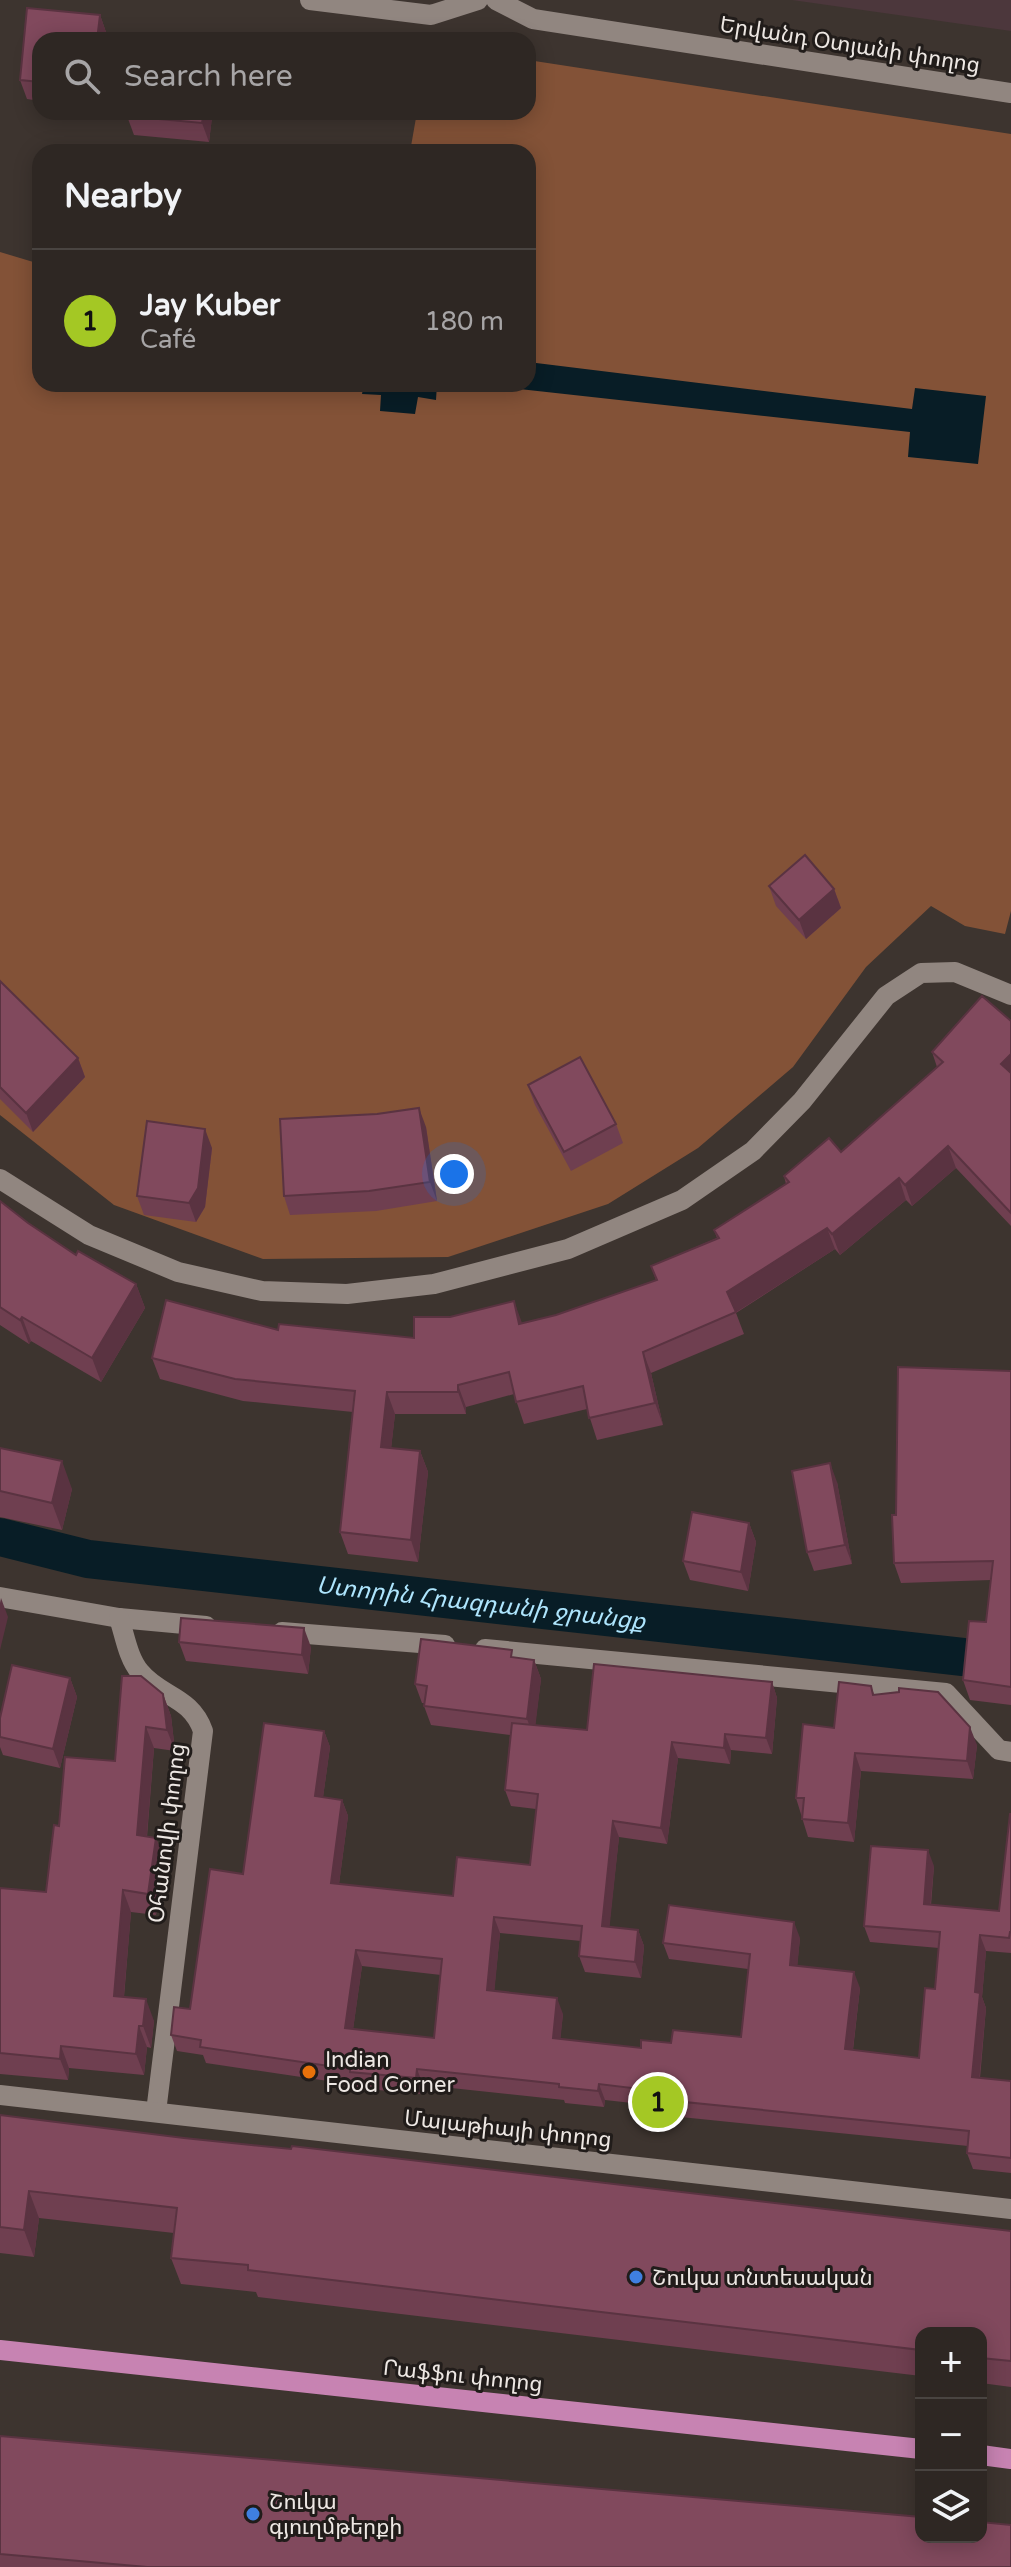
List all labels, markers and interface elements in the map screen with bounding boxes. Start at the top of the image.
street label: Երվանդ Օտյանի փողոց [718,12,982,78]
search box [32,32,536,120]
icon: search [60,54,104,98]
text: Search here [124,58,293,95]
text: Nearby [64,176,182,217]
text: Jay Kuber [140,287,280,324]
text: 1 [82,306,98,337]
text: 180 m [424,306,504,337]
text: Café [140,324,196,355]
your location [434,1154,474,1194]
water label: Ստորին Հրազդանի ջրանցք [315,1571,648,1637]
street label: Օհանովի փողոց [143,1742,191,1925]
place label: Indian Food Corner [325,2047,455,2098]
marker: Indian Food Corner [300,2063,318,2081]
pin: 1 [632,2072,684,2132]
street label: Մալաթիայի փողոց [403,2105,613,2153]
place label: Շուկա տնտեսական [652,2265,873,2291]
marker: Շուկա տնտեսական [627,2268,645,2286]
map controls [915,2327,987,2543]
button: + [915,2327,987,2399]
street label: Րաֆֆու փողոց [382,2355,544,2397]
button: − [915,2399,987,2471]
button: layers [915,2471,987,2543]
place label: Շուկա գյուղմթերքի [269,2489,402,2540]
marker: Շուկա գյուղմթերքի [244,2505,262,2523]

